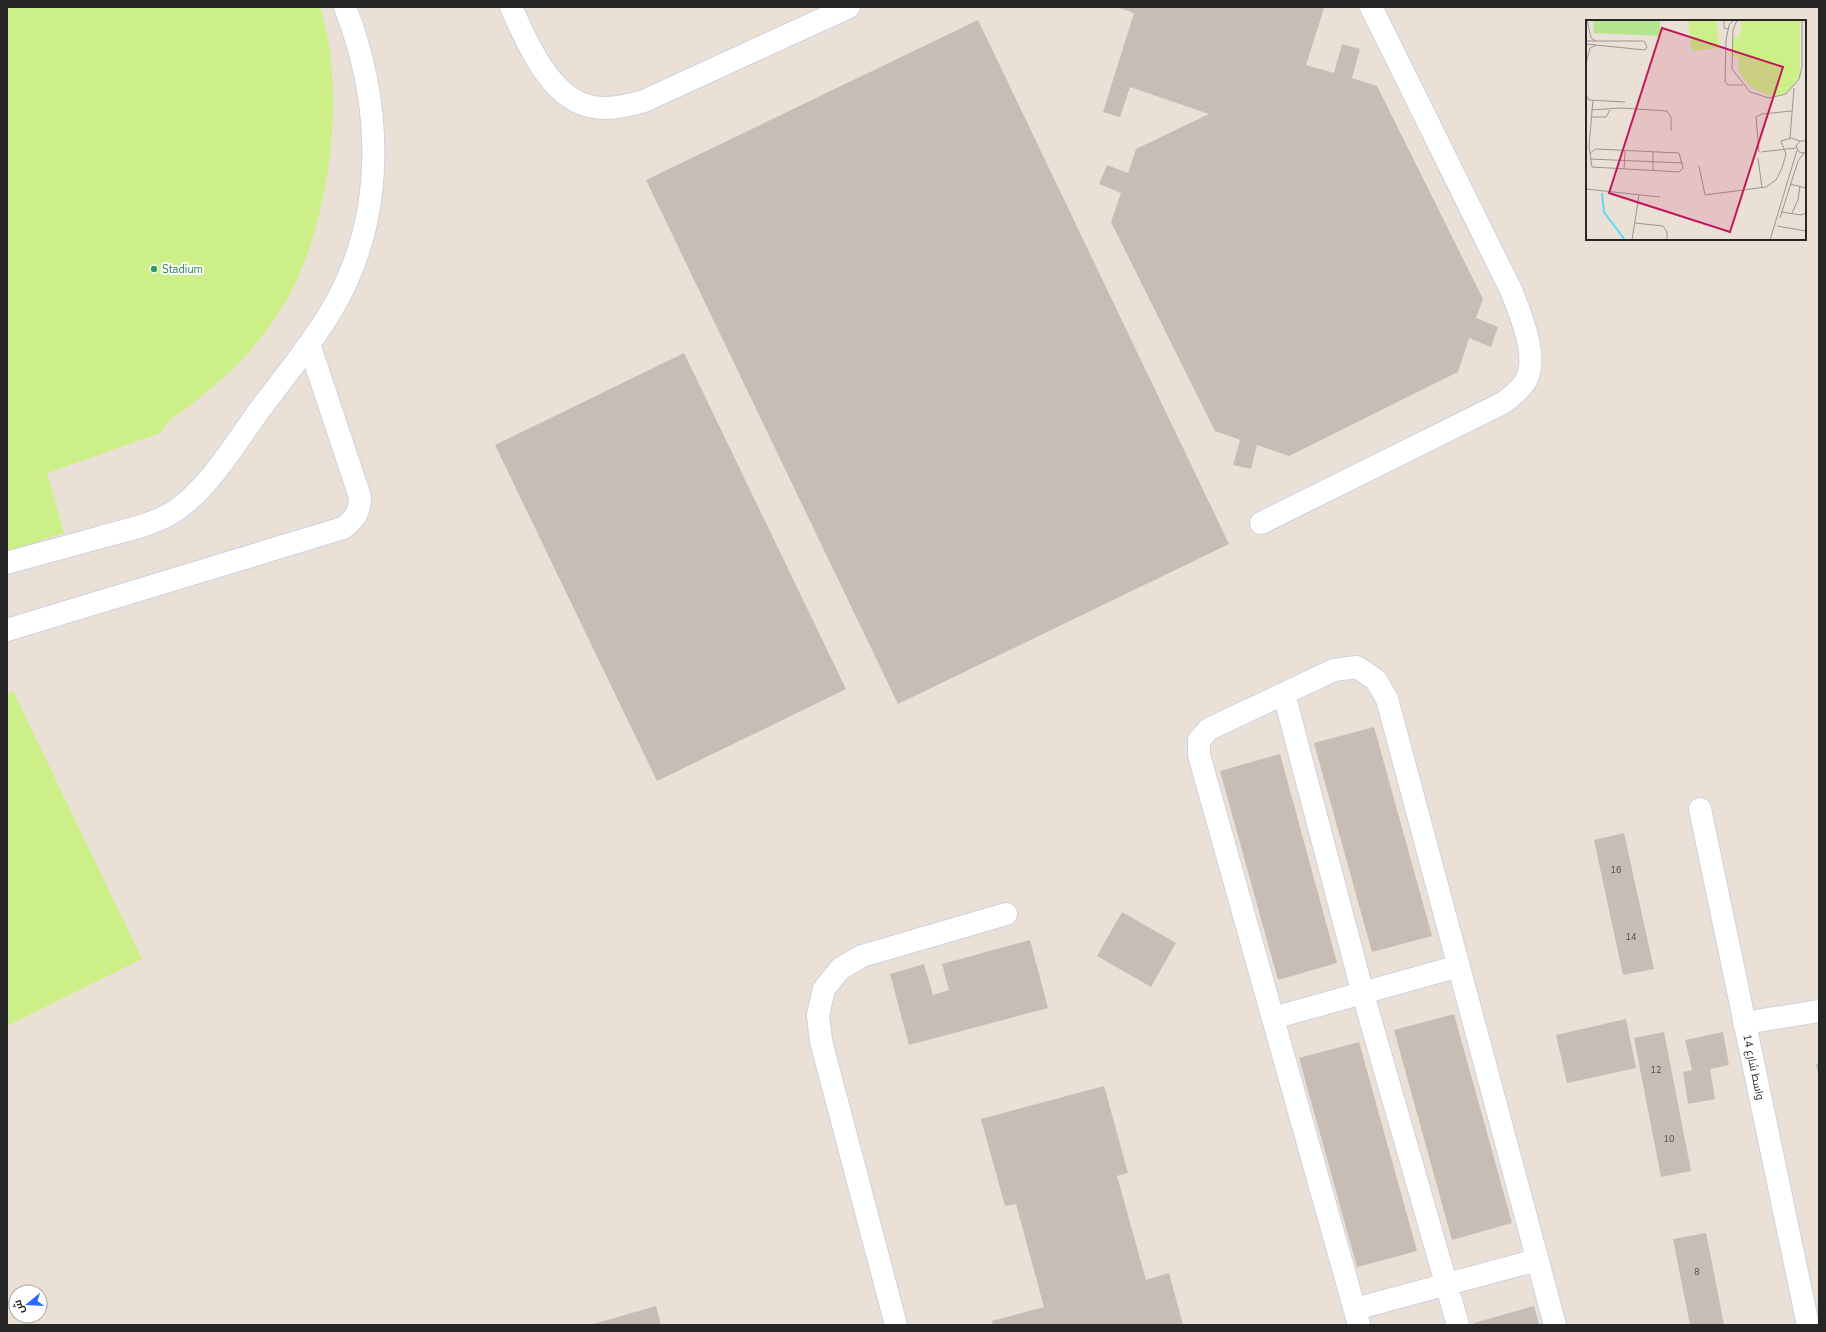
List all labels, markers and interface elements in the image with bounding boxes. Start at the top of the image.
inset map [1586,20,1806,240]
place label: Stadium [162,262,203,277]
marker: Stadium [149,264,159,274]
house number: 16 [1611,864,1621,876]
house number: 14 [1626,931,1637,943]
street label: واسط شارع 14 [1739,1033,1768,1101]
house number: 12 [1651,1064,1661,1076]
house number: 10 [1664,1133,1674,1145]
house number: 8 [1694,1266,1700,1278]
north arrow [8,1284,48,1324]
text: ش [10,1298,28,1316]

